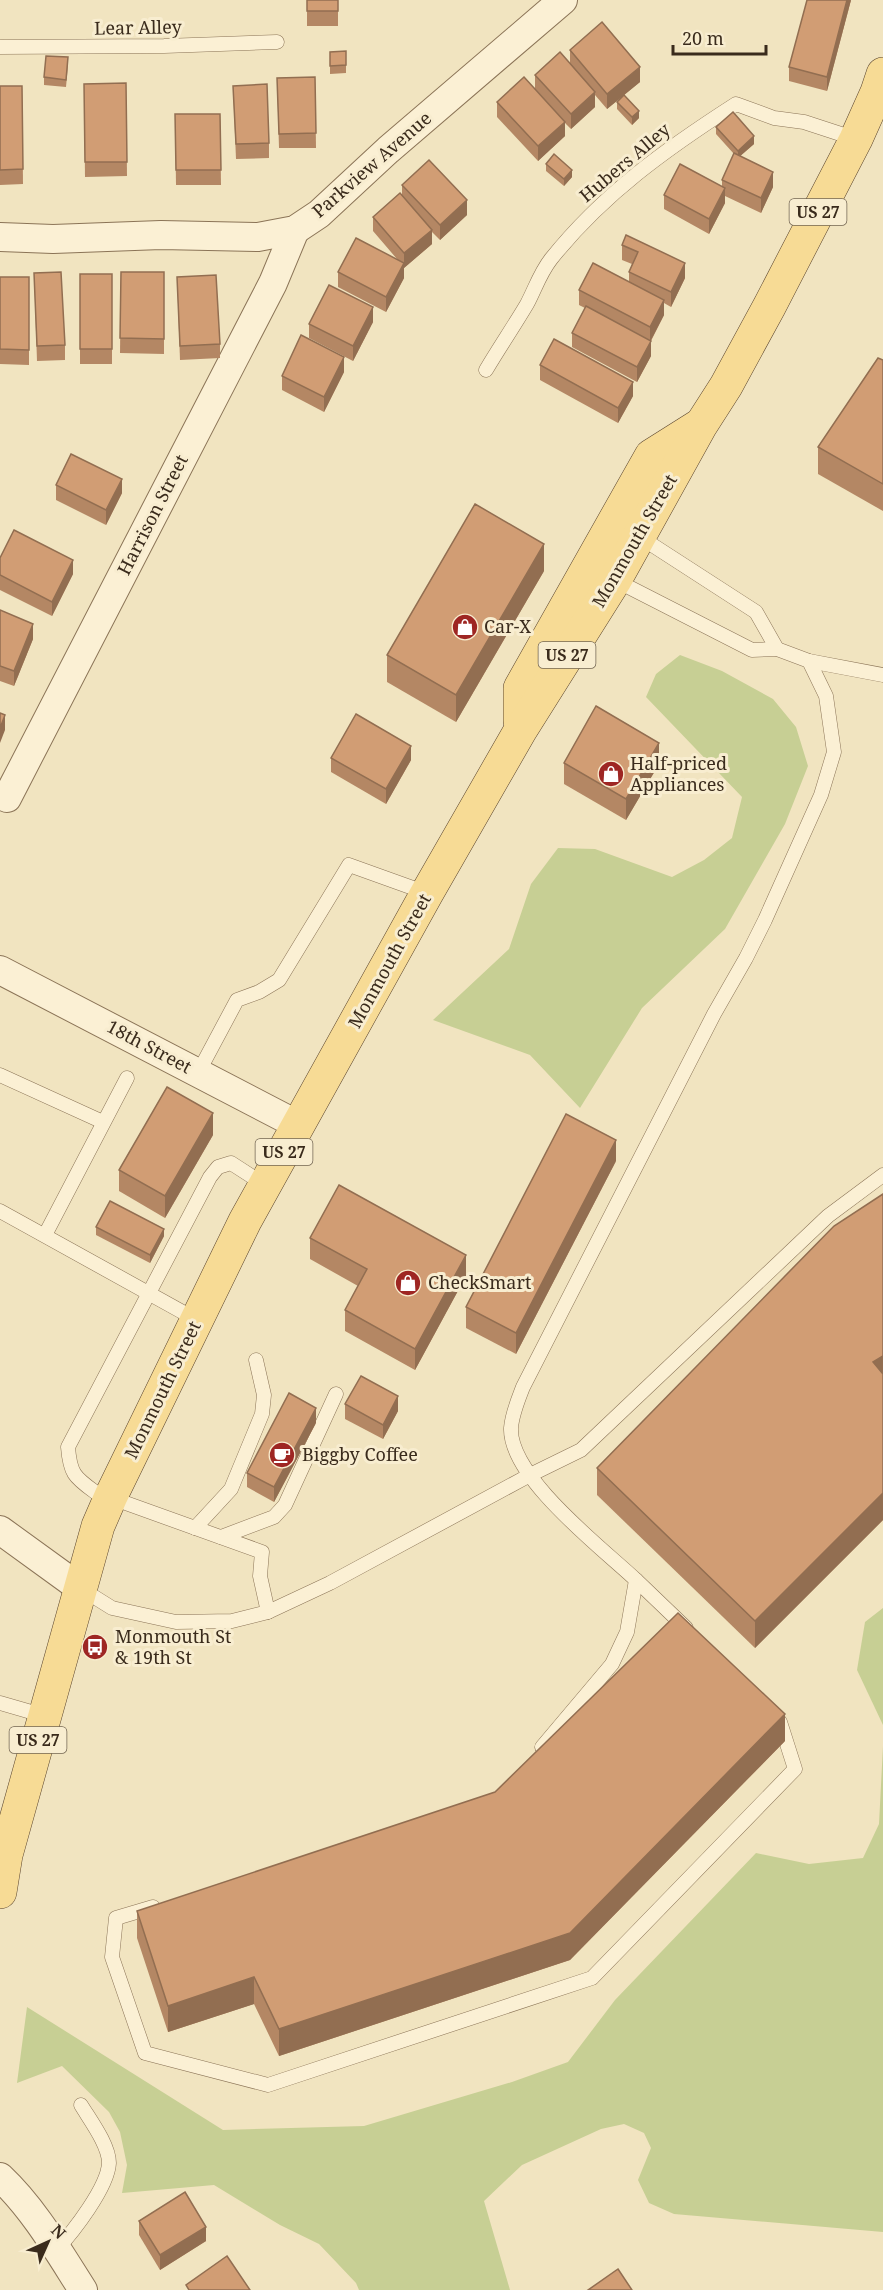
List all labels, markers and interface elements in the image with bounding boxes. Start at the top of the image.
street label: Lear Alley [94,14,183,40]
scale bar [673,18,766,56]
text: 20 m [682,26,724,50]
street label: Parkview Avenue [307,106,436,223]
street label: Hubers Alley [574,117,675,207]
road number: US 27 [790,199,846,225]
street label: Harrison Street [111,450,193,579]
street label: Monmouth Street [586,469,682,612]
shop icon: Car-X [450,612,480,642]
place label: Car-X [484,614,531,638]
road number: US 27 [538,642,596,668]
place label: Half-priced Appliances [630,751,727,796]
shop icon: Half-priced Appliances [596,759,626,789]
street label: Monmouth Street [342,889,436,1032]
street label: 18th Street [103,1014,196,1078]
road number: US 27 [256,1139,312,1165]
shop icon: CheckSmart [393,1268,423,1298]
place label: CheckSmart [428,1270,531,1294]
street label: Monmouth Street [118,1317,206,1462]
cafe icon: Biggby Coffee [267,1440,297,1470]
place label: Biggby Coffee [302,1442,418,1466]
place label: Monmouth St & 19th St [115,1624,231,1669]
bus stop icon: Monmouth St & 19th St [80,1632,110,1662]
road number: US 27 [9,1727,66,1753]
north arrow [18,2212,78,2272]
text: N [46,2219,71,2244]

